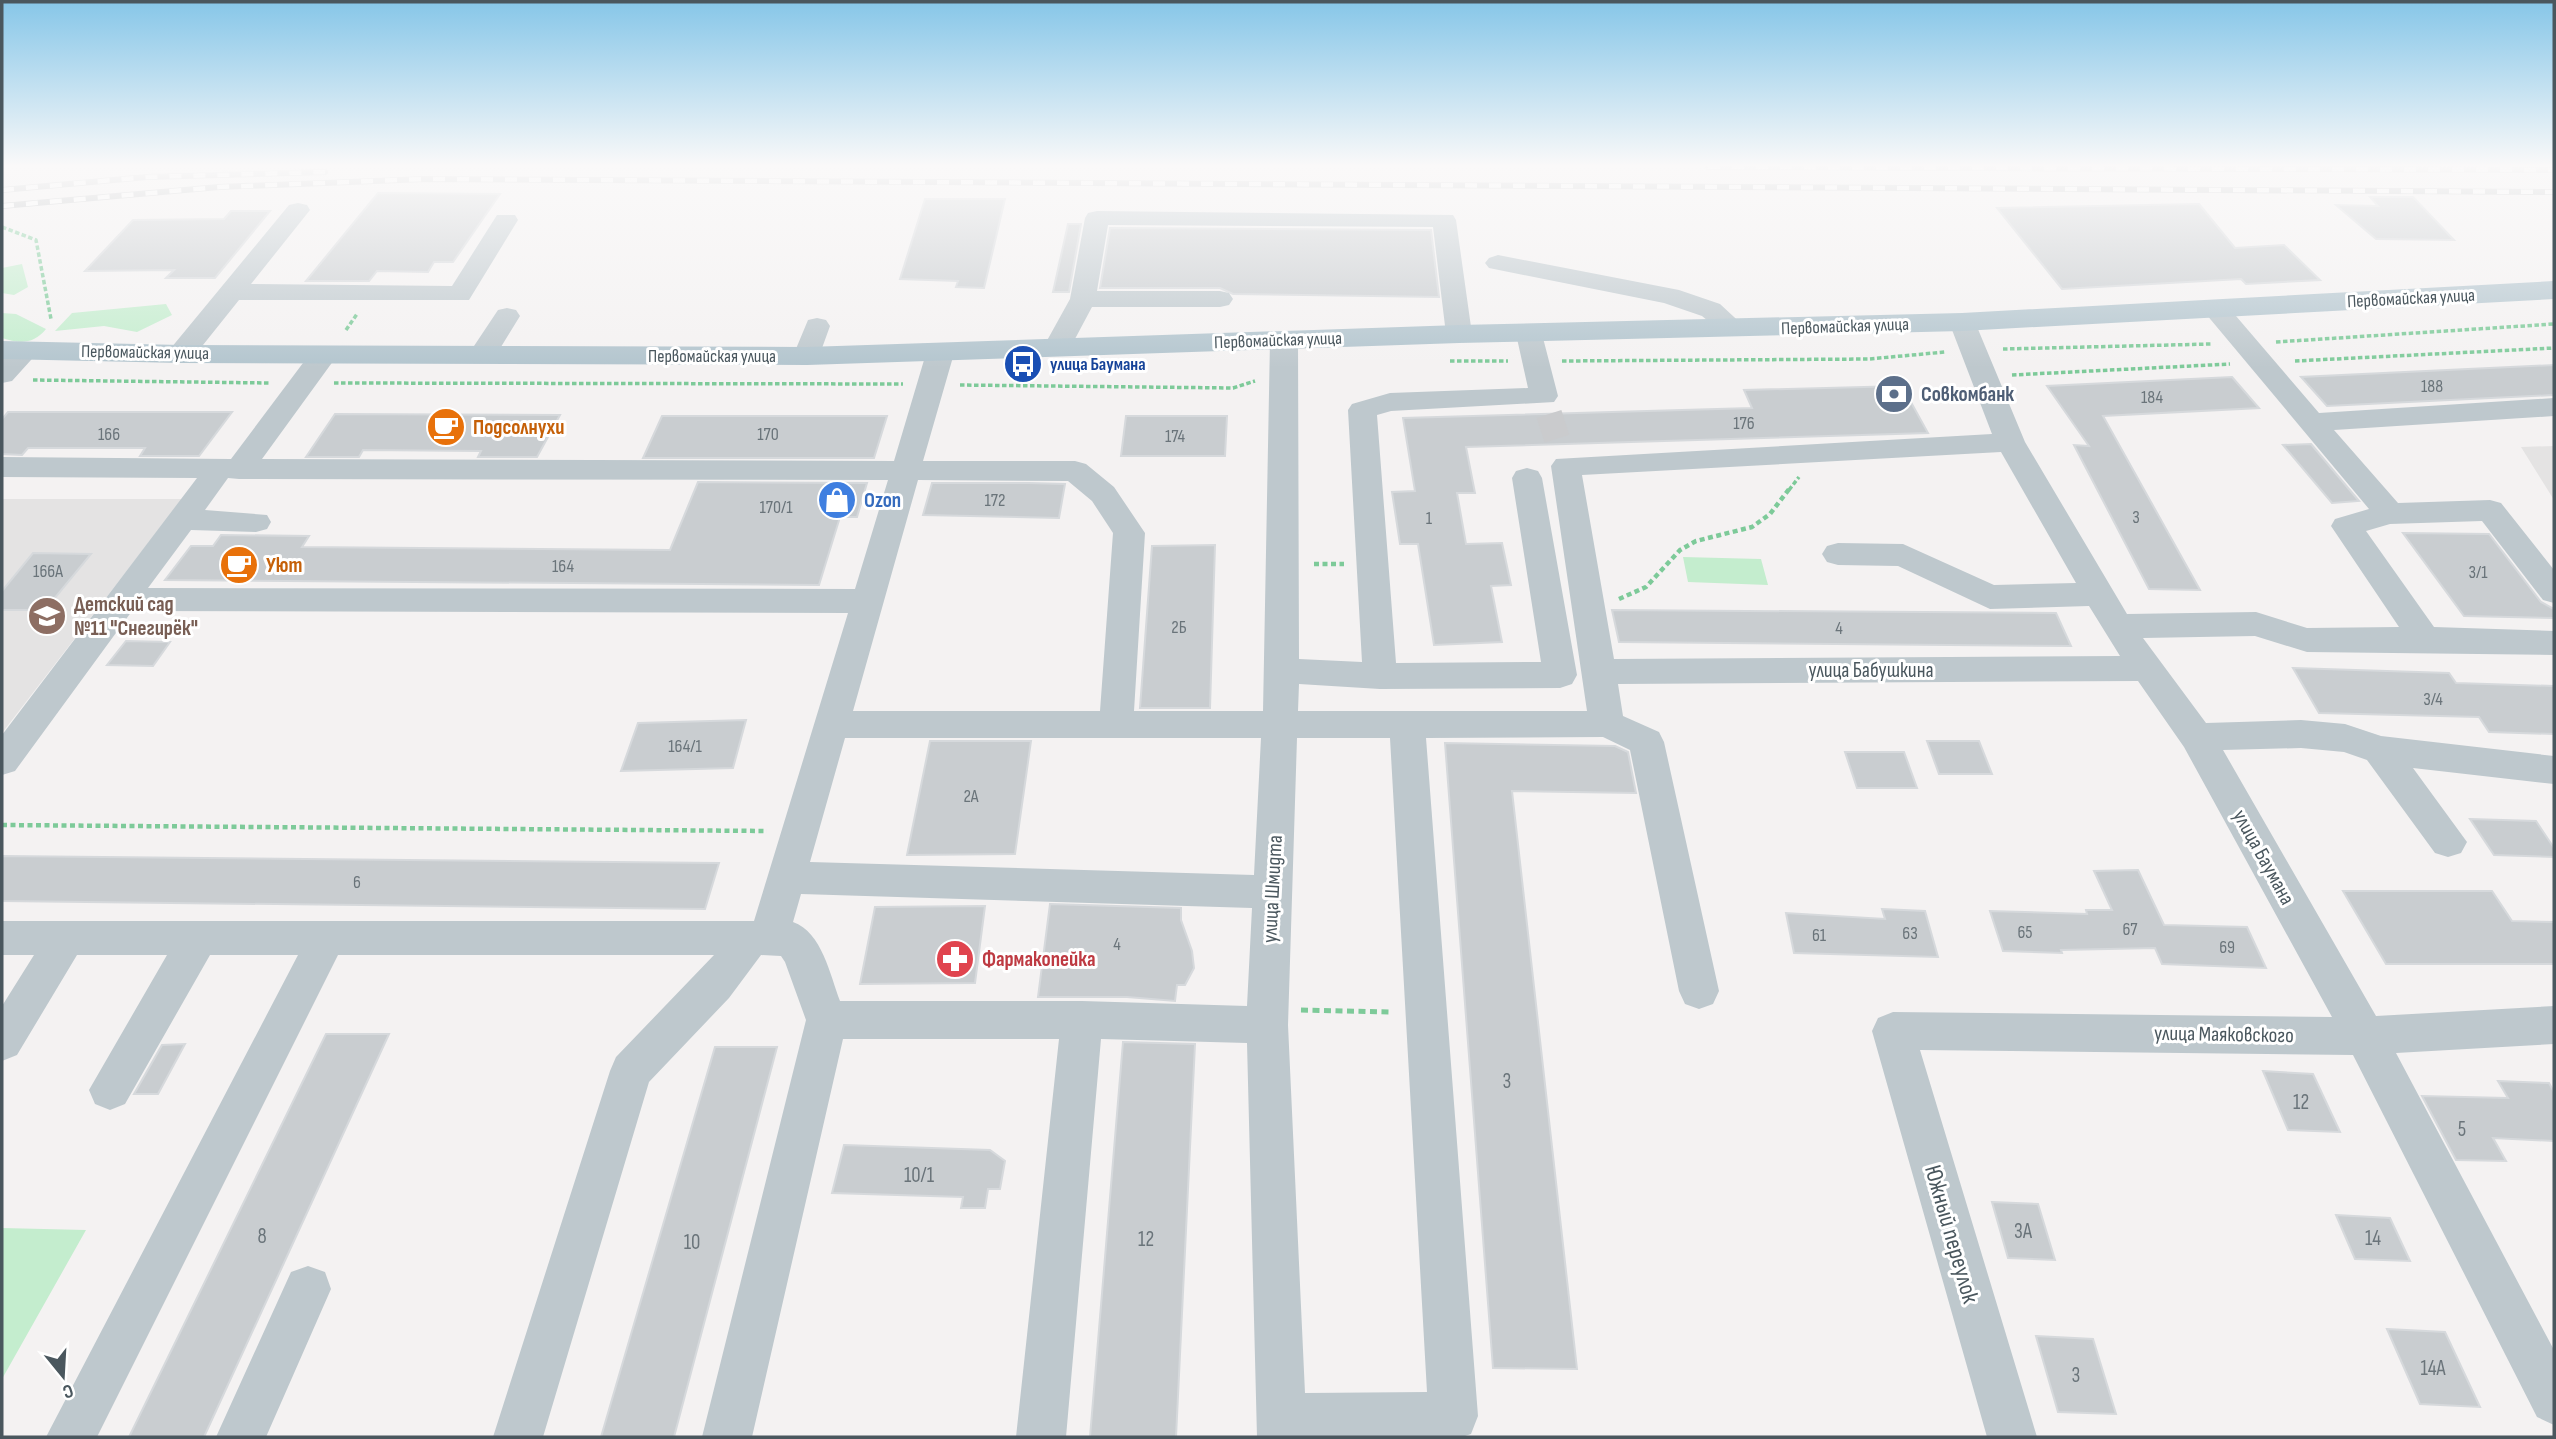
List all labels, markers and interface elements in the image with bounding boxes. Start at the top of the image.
street label: Первомайская улица [2347,285,2476,312]
street label: Первомайская улица [1781,314,1909,339]
street label: Первомайская улица [1214,328,1342,353]
street label: Первомайская улица [81,341,209,364]
bus stop icon: улица Баумана [1002,343,1044,385]
street label: Первомайская улица [648,346,776,367]
place label: улица Баумана [1050,354,1146,375]
bank icon: Совкомбанк [1873,373,1915,415]
house number: 188 [2421,376,2443,397]
place label: Совкомбанк [1921,382,2014,407]
house number: 184 [2141,387,2164,408]
cafe icon: Подсолнухи [425,406,467,448]
house number: 176 [1733,413,1755,434]
place label: Подсолнухи [473,415,564,440]
house number: 166 [98,424,120,445]
house number: 170 [757,424,779,445]
house number: 174 [1165,426,1185,447]
shop icon: Ozon [816,479,858,521]
place label: Ozon [864,488,901,513]
house number: 172 [985,490,1005,511]
house number: 170/1 [760,497,793,518]
house number: 3 [2132,507,2140,528]
house number: 1 [1426,508,1433,529]
cafe icon: Уют [218,544,260,586]
place label: Уют [266,553,303,578]
house number: 164 [552,556,574,577]
house number: 166А [33,561,63,582]
house number: 3/1 [2468,562,2488,583]
place label: Детский сад №11 "Снегирёк" [74,592,198,641]
school or university icon: Детский сад №11 "Снегирёк" [26,595,68,637]
house number: 2Б [1171,617,1187,638]
house number: 4 [1835,618,1843,639]
street label: улица Бабушкина [1808,658,1934,683]
house number: 3/4 [2423,689,2443,710]
house number: 164/1 [668,736,702,757]
house number: 2А [963,786,979,807]
street label: улица Баумана [2227,805,2300,909]
street label: улица Шмидта [1257,834,1288,944]
house number: 6 [353,872,361,893]
house number: 67 [2122,919,2138,940]
house number: 65 [2017,922,2033,943]
house number: 63 [1902,923,1918,944]
house number: 61 [1812,925,1827,946]
house number: 4 [1113,934,1121,955]
house number: 69 [2219,937,2235,958]
pharmacy icon: Фармакопейка [934,938,976,980]
place label: Фармакопейка [982,947,1096,972]
street label: улица Маяковского [2154,1021,2294,1048]
house number: 3 [1503,1069,1511,1094]
house number: 12 [2293,1090,2309,1115]
house number: 5 [2458,1117,2466,1142]
street label: Южный переулок [1918,1162,1985,1308]
house number: 10/1 [904,1163,935,1188]
house number: 3А [2014,1219,2033,1244]
house number: 8 [257,1224,267,1249]
house number: 14 [2365,1226,2381,1251]
house number: 12 [1138,1227,1154,1252]
house number: 10 [684,1230,700,1255]
north arrow [28,1341,98,1411]
house number: 14А [2420,1356,2447,1381]
house number: 3 [2072,1363,2080,1388]
text: С [59,1378,76,1403]

